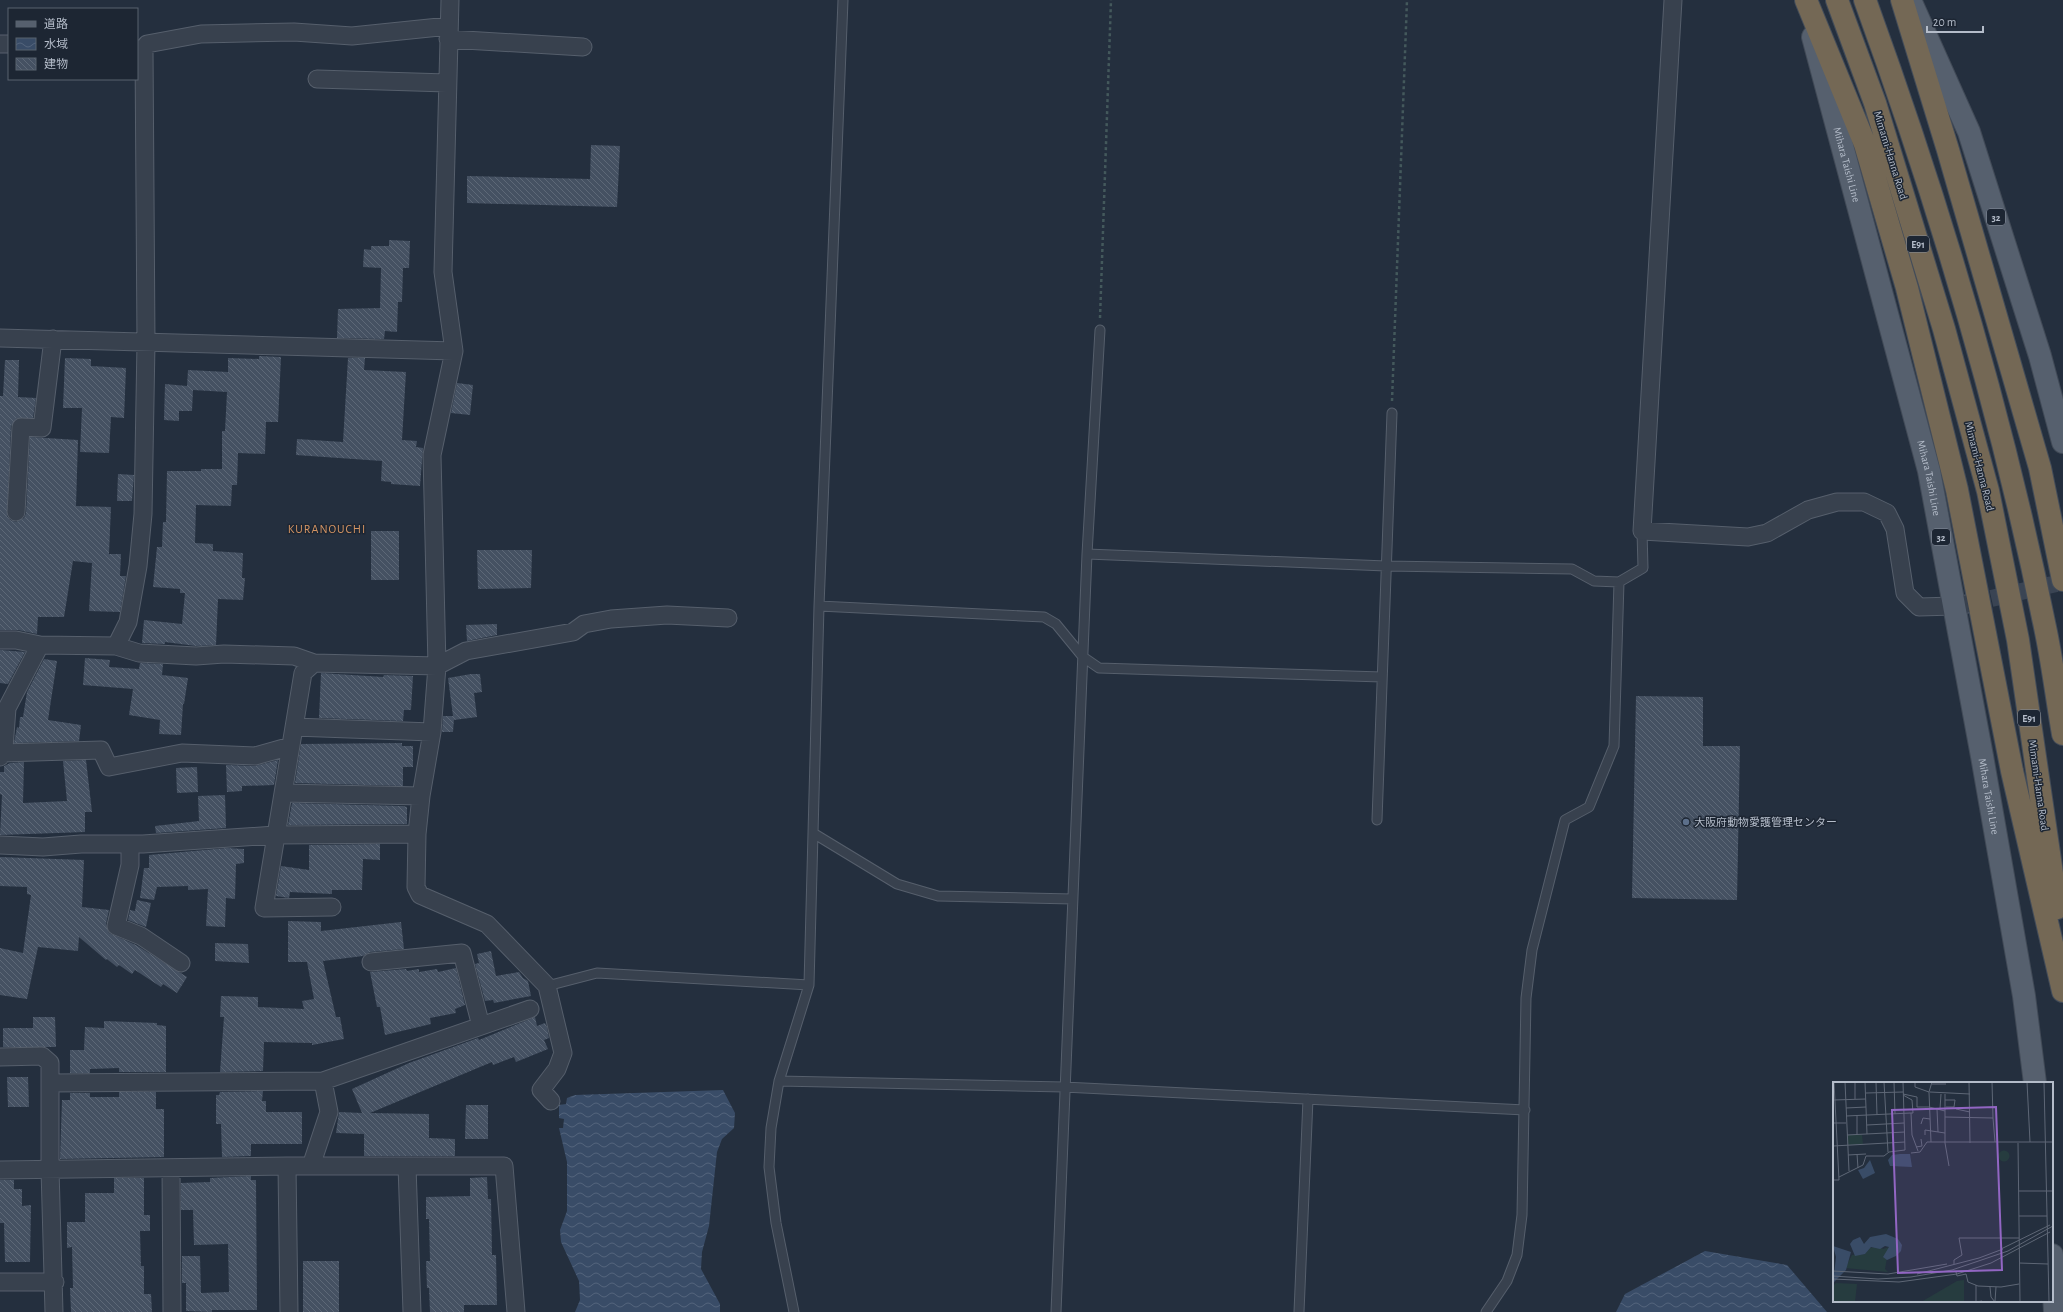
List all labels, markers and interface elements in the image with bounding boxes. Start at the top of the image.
legend [8,8,138,80]
scale bar [1927,8,1983,34]
text: 20 m [1933,16,1956,28]
text: 道路 [44,17,68,30]
text: 水域 [44,38,68,50]
text: 建物 [44,57,68,70]
street label: Mimami-Hanna Road [1872,110,1909,201]
street label: Mihara Taishi Line [1831,126,1862,203]
road number: 32 [1987,209,2005,225]
road number: E91 [1907,236,1929,252]
street label: Mimami-Hanna Road [1963,420,1996,512]
street label: Mihara Taishi Line [1915,439,1942,517]
district label: KURANOUCHI [288,523,366,535]
road number: 32 [1932,529,1950,545]
road number: E91 [2018,710,2040,726]
street label: Mimami-Hanna Road [2027,739,2050,832]
street label: Mihara Taishi Line [1976,757,2001,835]
place label: 大阪府動物愛護管理センター [1694,816,1837,828]
marker: 大阪府動物愛護管理センター [1681,817,1691,827]
inset map [1833,1082,2053,1302]

